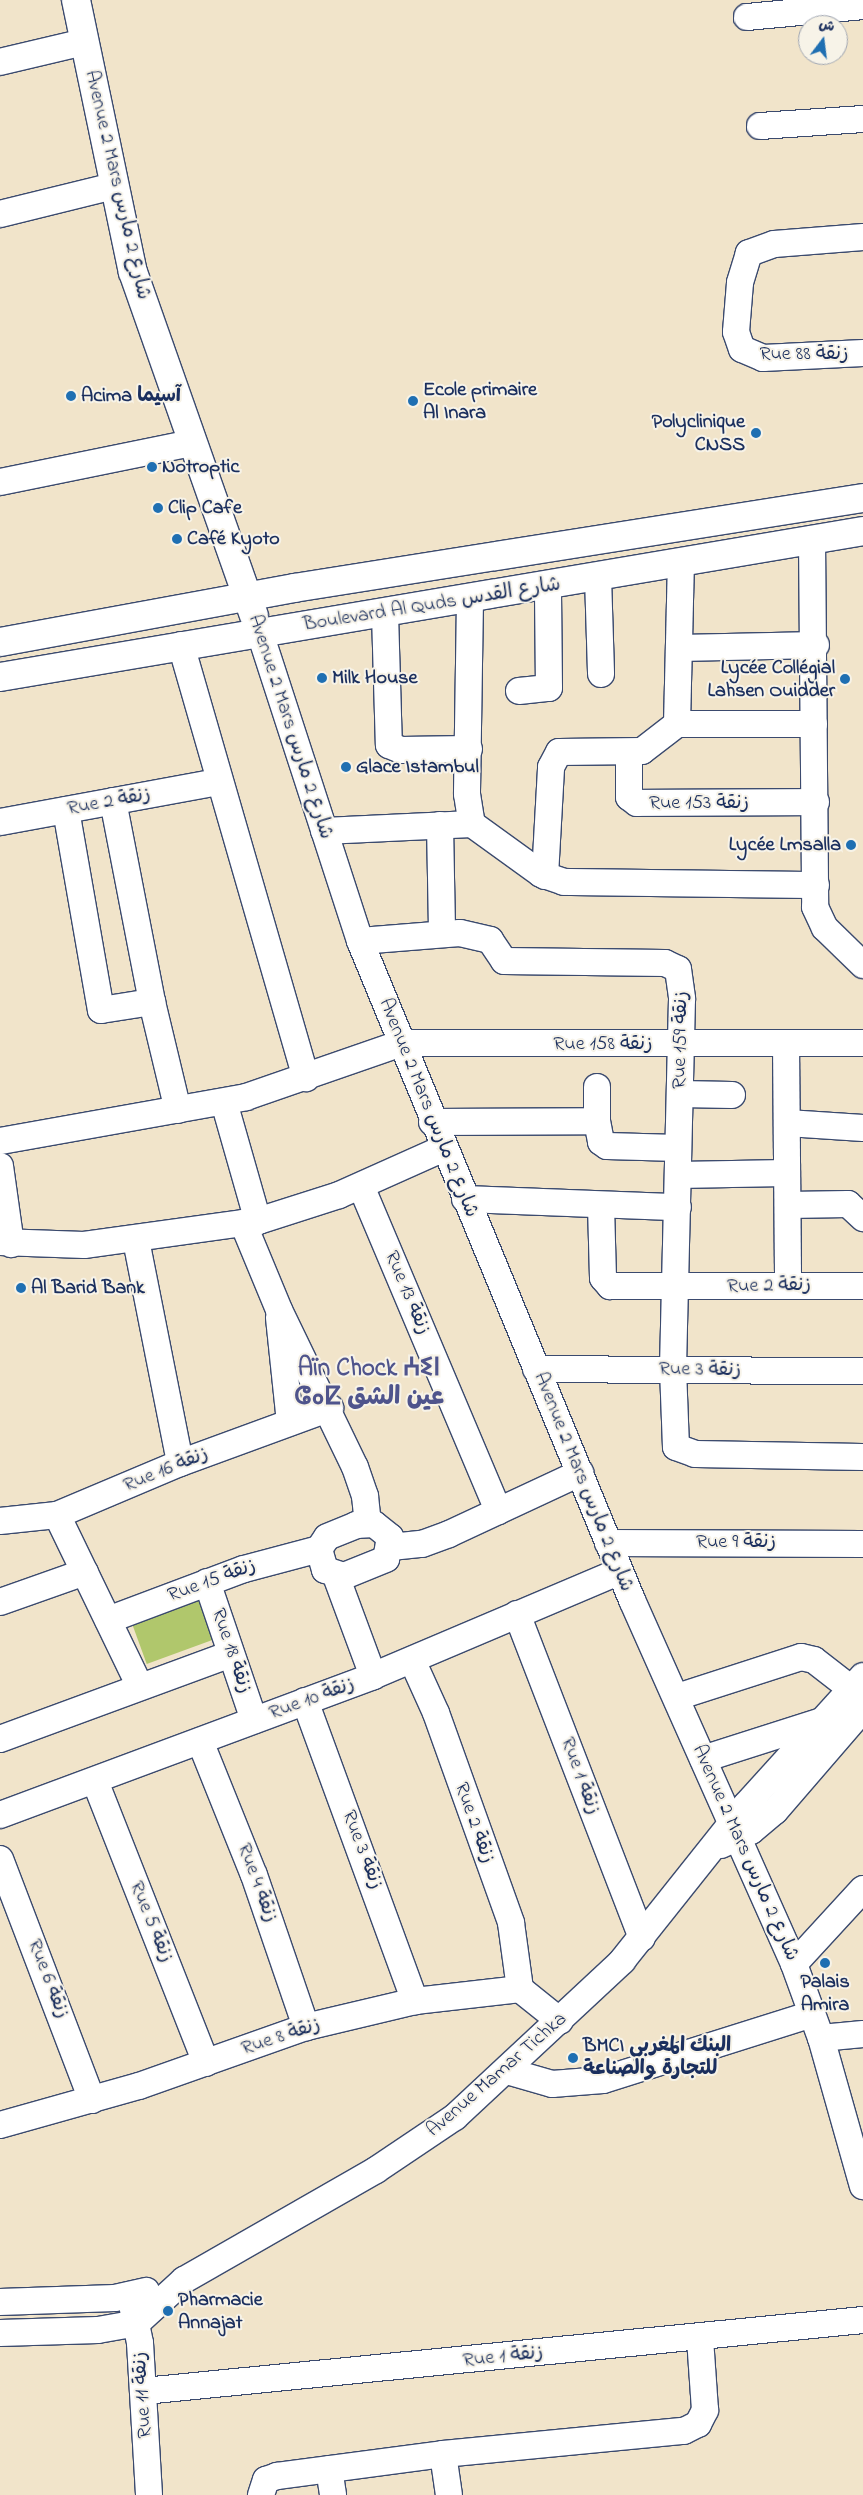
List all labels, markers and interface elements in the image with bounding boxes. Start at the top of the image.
text: ش [817,14,837,38]
north arrow [798,15,848,65]
street label: Avenue 2 Mars شارع 2 مارس [79,68,155,302]
street label: Rue 88 زنقة [759,342,849,366]
place label: Ecole primaire Al Inara [423,378,537,425]
place label: Acima آسيما [81,384,181,408]
marker: Acima آسيما [65,390,77,402]
marker: Ecole primaire Al Inara [407,395,419,407]
place label: Polyclinique CNSS [652,410,745,457]
marker: Polyclinique CNSS [749,426,763,440]
place label: Notroptic [162,455,239,479]
marker: Notroptic [146,461,158,473]
place label: Clip Cafe [168,496,242,520]
marker: Clip Cafe [152,502,164,514]
place label: Café Kyoto [187,527,280,551]
marker: Café Kyoto [171,533,183,545]
street label: Boulevard Al Quds شارع القدس [302,573,562,637]
street label: Avenue 2 Mars شارع 2 مارس [242,612,338,842]
place label: Lycée Collégial Lahsen Ouidder [708,656,835,703]
place label: Milk House [332,666,417,690]
marker: Milk House [316,672,328,684]
marker: Lycée Collégial Lahsen Ouidder [839,673,851,685]
place label: Glace Istambul [356,755,479,779]
marker: Glace Istambul [340,761,352,773]
street label: Rue 2 زنقة [65,783,153,821]
street label: Rue 153 زنقة [649,791,749,815]
place label: Lycée Lmsalla [729,833,841,857]
marker: Lycée Lmsalla [845,839,857,851]
street label: Rue 159 زنقة [668,991,694,1089]
street label: Avenue 2 Mars شارع 2 مارس [373,995,483,1221]
street label: Rue 158 زنقة [553,1032,653,1056]
street label: Rue 13 زنقة [379,1247,435,1339]
street label: Rue 2 زنقة [727,1273,811,1299]
place label: Al Barid Bank [31,1276,145,1300]
marker: Al Barid Bank [15,1282,27,1294]
district label: Aïn Chock ⵄⵉⵏ ⵛⴰⵇ عين الشق [294,1355,444,1414]
street label: Rue 3 زنقة [659,1357,741,1383]
street label: Avenue 2 Mars شارع 2 مارس [528,1369,638,1595]
street label: Rue 16 زنقة [120,1442,212,1498]
street label: Rue 9 زنقة [696,1530,776,1554]
street label: Rue 15 زنقة [165,1554,259,1608]
street label: Rue 18 زنقة [205,1605,257,1697]
street label: Rue 10 زنقة [266,1672,358,1726]
street label: Rue 1 زنقة [555,1734,605,1818]
street label: Avenue 2 Mars شارع 2 مارس [686,1741,804,1965]
street label: Rue 2 زنقة [448,1779,500,1867]
street label: Rue 3 زنقة [336,1807,388,1893]
street label: Rue 4 زنقة [232,1840,282,1926]
street label: Rue 5 زنقة [124,1878,178,1966]
street label: Rue 6 زنقة [22,1936,74,2022]
marker: Palais Amira [819,1957,831,1969]
place label: Palais Amira [800,1971,850,2018]
street label: Avenue Mamar Tichka [422,2007,572,2143]
street label: Rue 8 زنقة [238,2013,324,2061]
place label: BMCI البنك المغربي للتجارة والصناعة [583,2034,731,2081]
marker: BMCI البنك المغربي للتجارة والصناعة [567,2052,579,2064]
place label: Pharmacie Annajat [178,2288,263,2335]
marker: Pharmacie Annajat [162,2305,174,2317]
street label: Rue 1 زنقة [462,2341,544,2373]
street label: Rue 11 زنقة [128,2351,158,2439]

